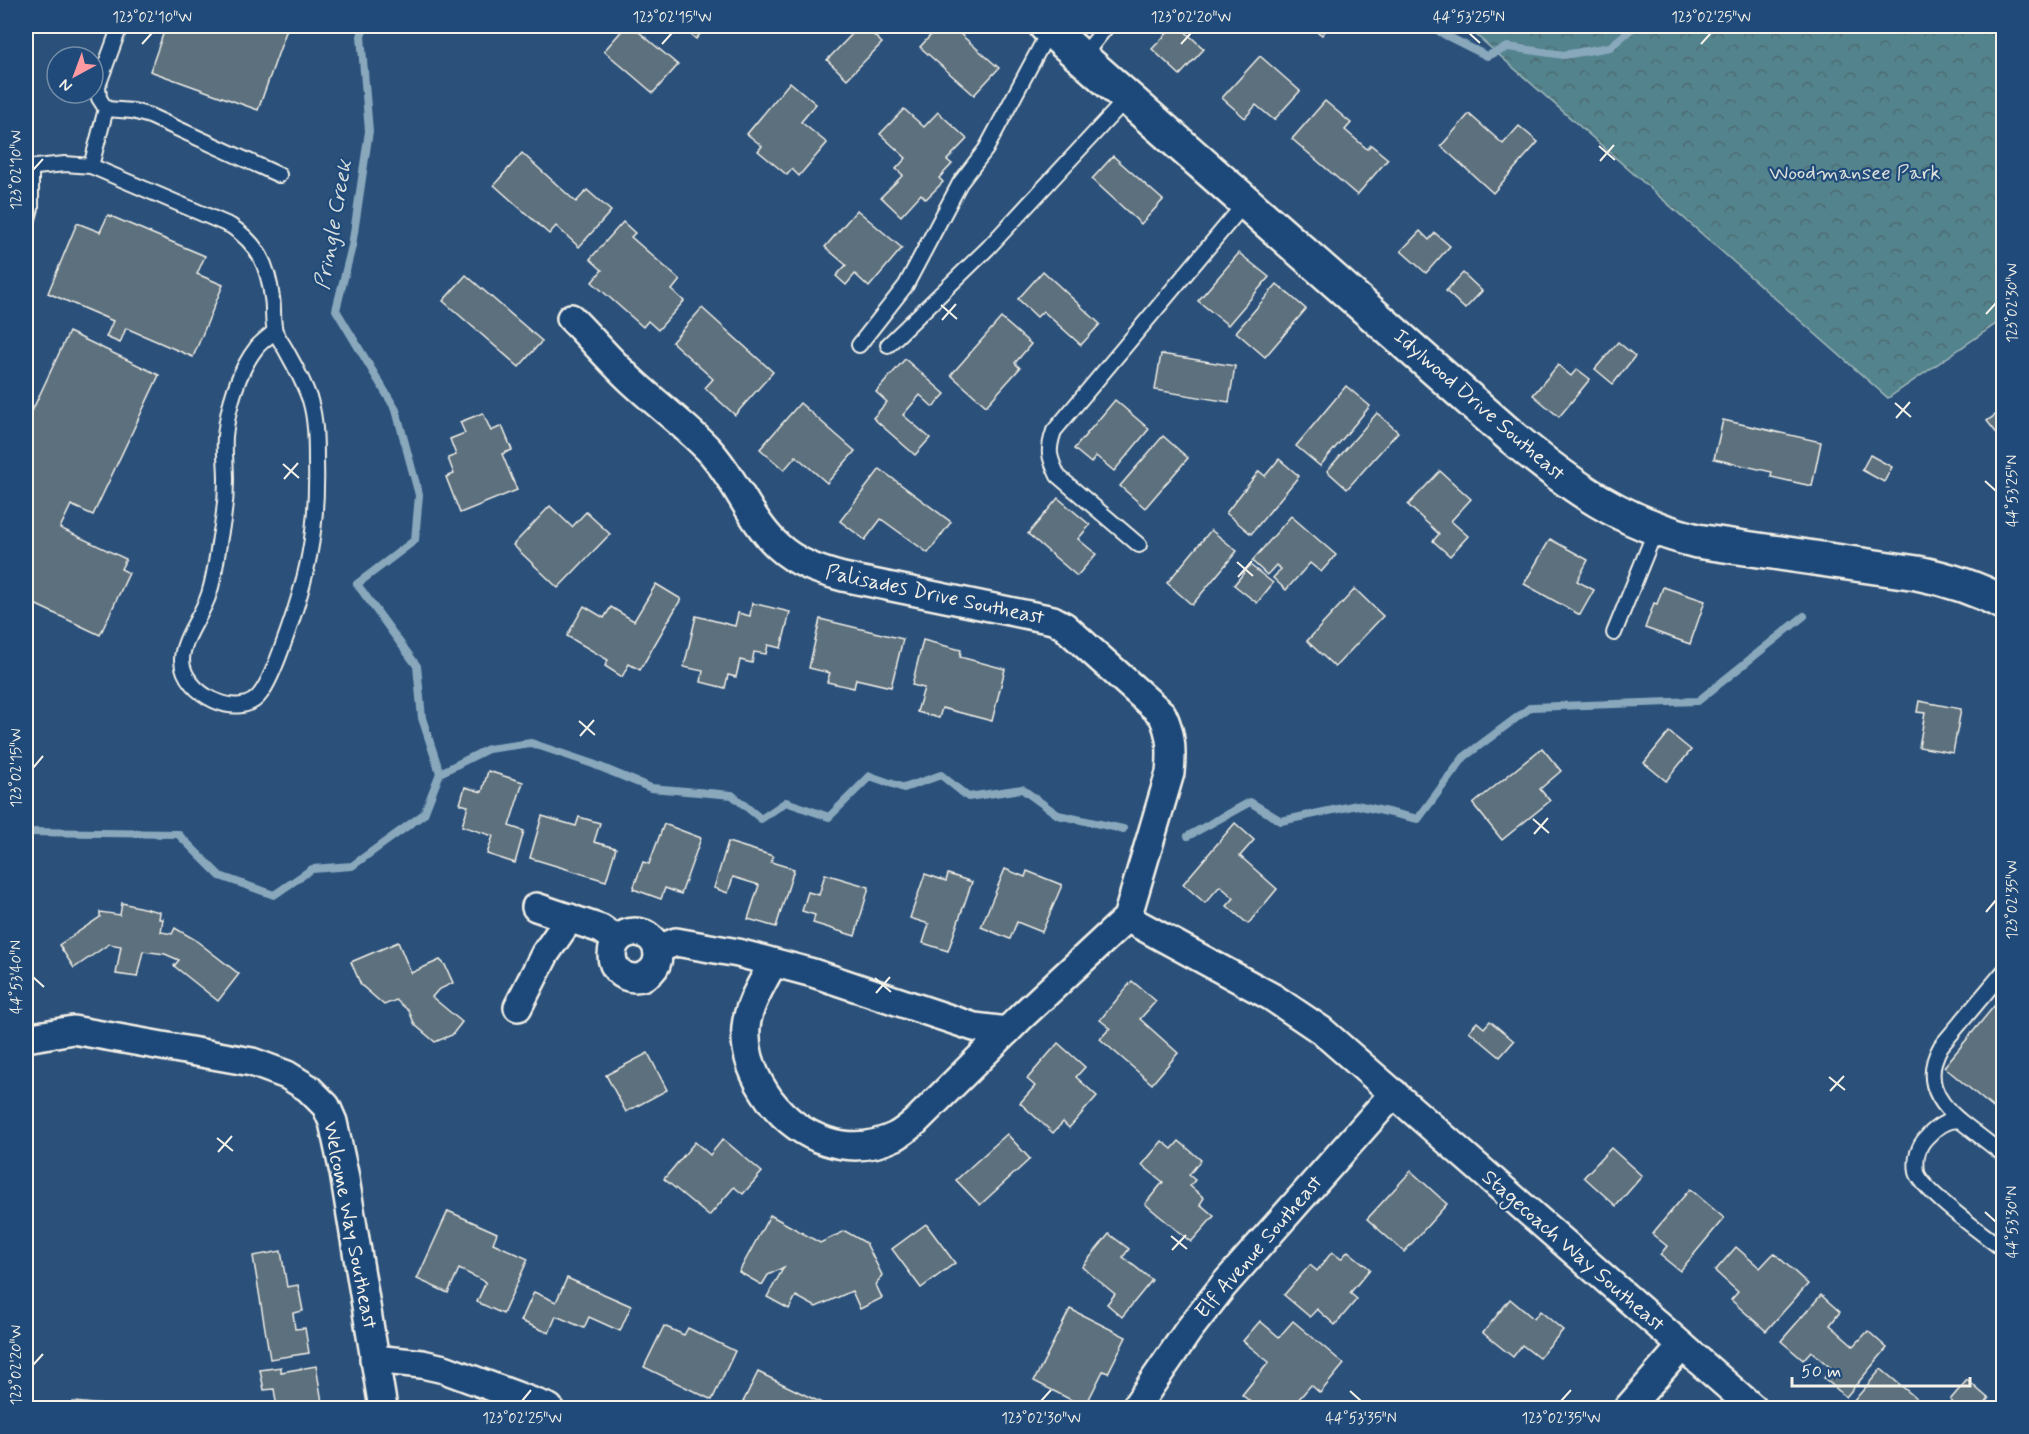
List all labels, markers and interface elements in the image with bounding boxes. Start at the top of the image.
text: 123°02'10"W [112,8,192,28]
text: 123°02'15"W [632,8,712,28]
text: 123°02'20"W [1151,8,1231,28]
text: 44°53'25"N [1433,8,1505,28]
text: 123°02'25"W [1671,8,1751,28]
north arrow [45,45,105,105]
text: N [55,74,77,97]
text: 123°02'10"W [7,130,27,210]
water label: Pringle Creek [309,156,360,292]
park label: Woodmansee Park [1769,159,1941,187]
text: 123°02'30"W [2003,263,2023,343]
street label: Idylwood Drive Southeast [1387,323,1571,488]
text: 44°53'25"N [2003,455,2023,527]
street label: Palisades Drive Southeast [823,558,1047,632]
text: 123°02'15"W [7,728,27,808]
text: 123°02'35"W [2003,860,2023,940]
text: 44°53'40"N [7,940,27,1014]
street label: Welcome Way Southeast [316,1119,384,1332]
street label: Stagecoach Way Southeast [1475,1164,1671,1339]
street label: Elf Avenue Southeast [1189,1169,1329,1325]
text: 44°53'30"N [2003,1186,2023,1258]
text: 123°02'20"W [7,1325,27,1405]
scale bar [1792,1350,1970,1388]
text: 50 m [1801,1360,1841,1384]
text: 123°02'25"W [482,1409,562,1429]
text: 123°02'30"W [1001,1409,1081,1429]
text: 44°53'35"N [1325,1409,1397,1429]
text: 123°02'35"W [1521,1409,1601,1429]

